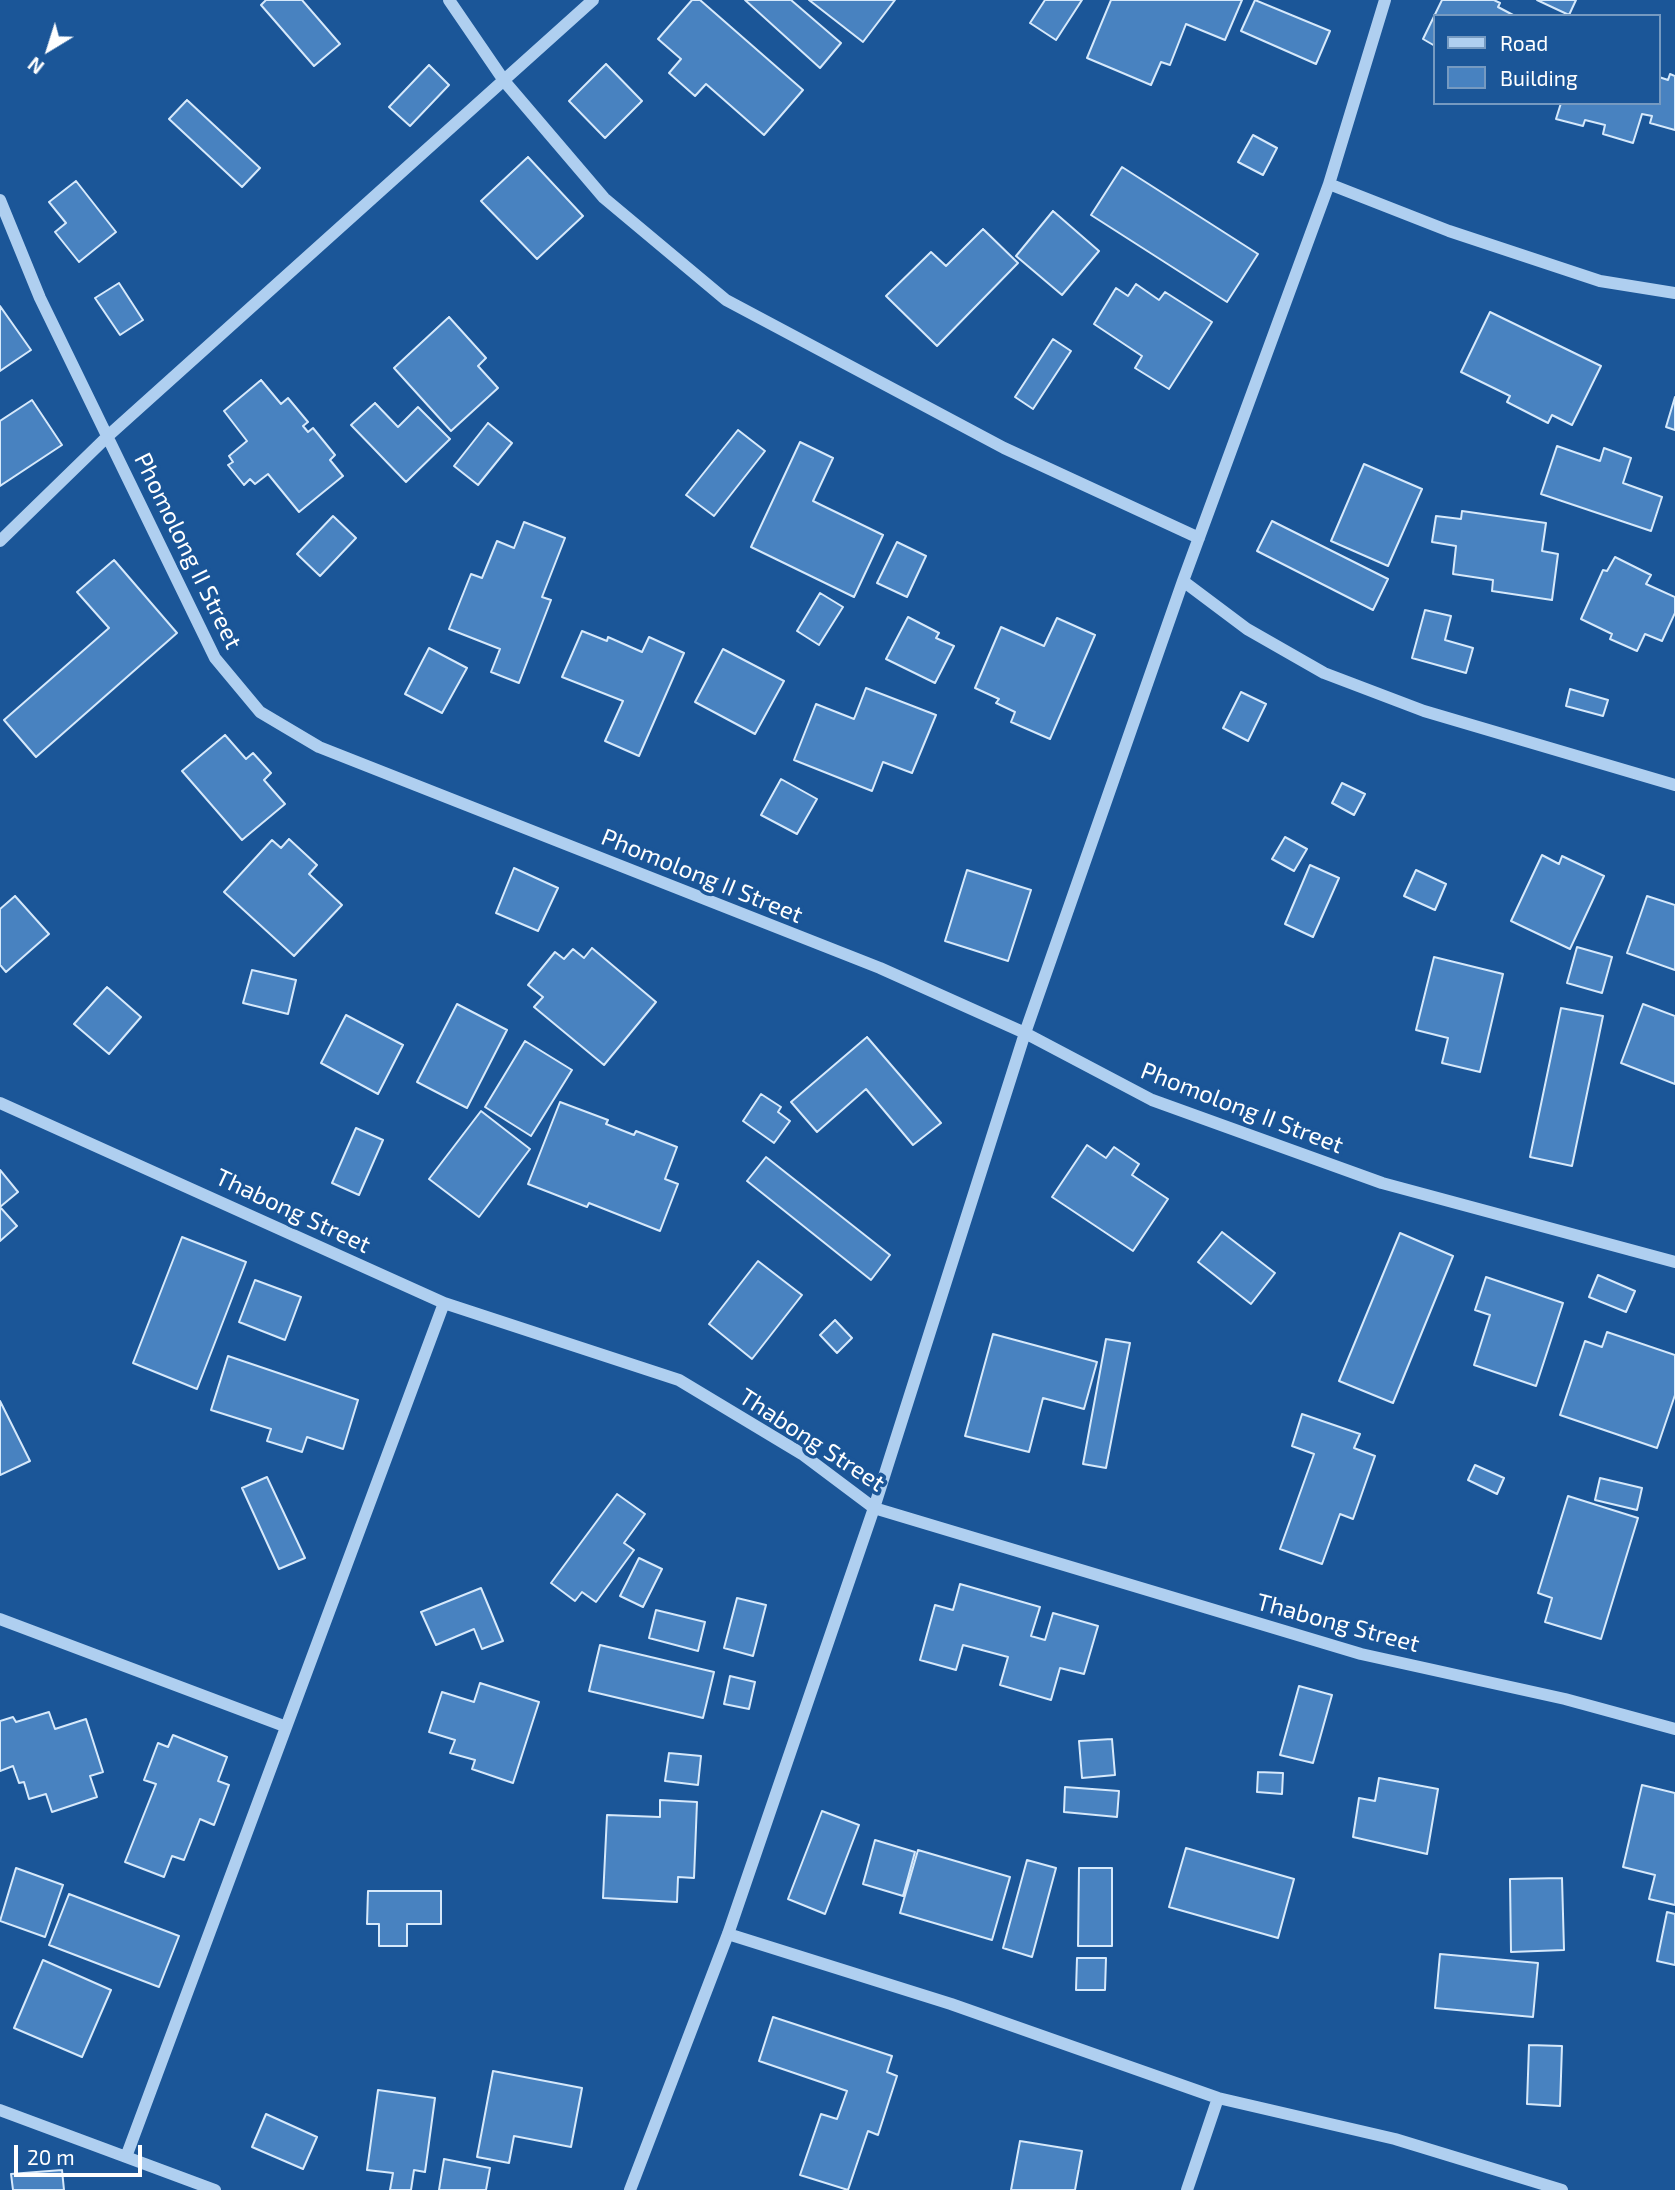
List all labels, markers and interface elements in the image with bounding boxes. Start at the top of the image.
north arrow [14,14,84,84]
legend [1434,14,1661,105]
text: Road [1500,30,1548,55]
text: N [23,53,48,79]
text: Building [1500,65,1578,90]
street label: Phomolong II Street [128,448,248,654]
street label: Phomolong II Street [597,822,807,930]
street label: Phomolong II Street [1137,1056,1347,1160]
street label: Thabong Street [211,1162,375,1260]
street label: Thabong Street [734,1382,890,1498]
street label: Thabong Street [1253,1587,1423,1659]
scale bar [18,2130,145,2174]
text: 20 m [27,2144,75,2169]

